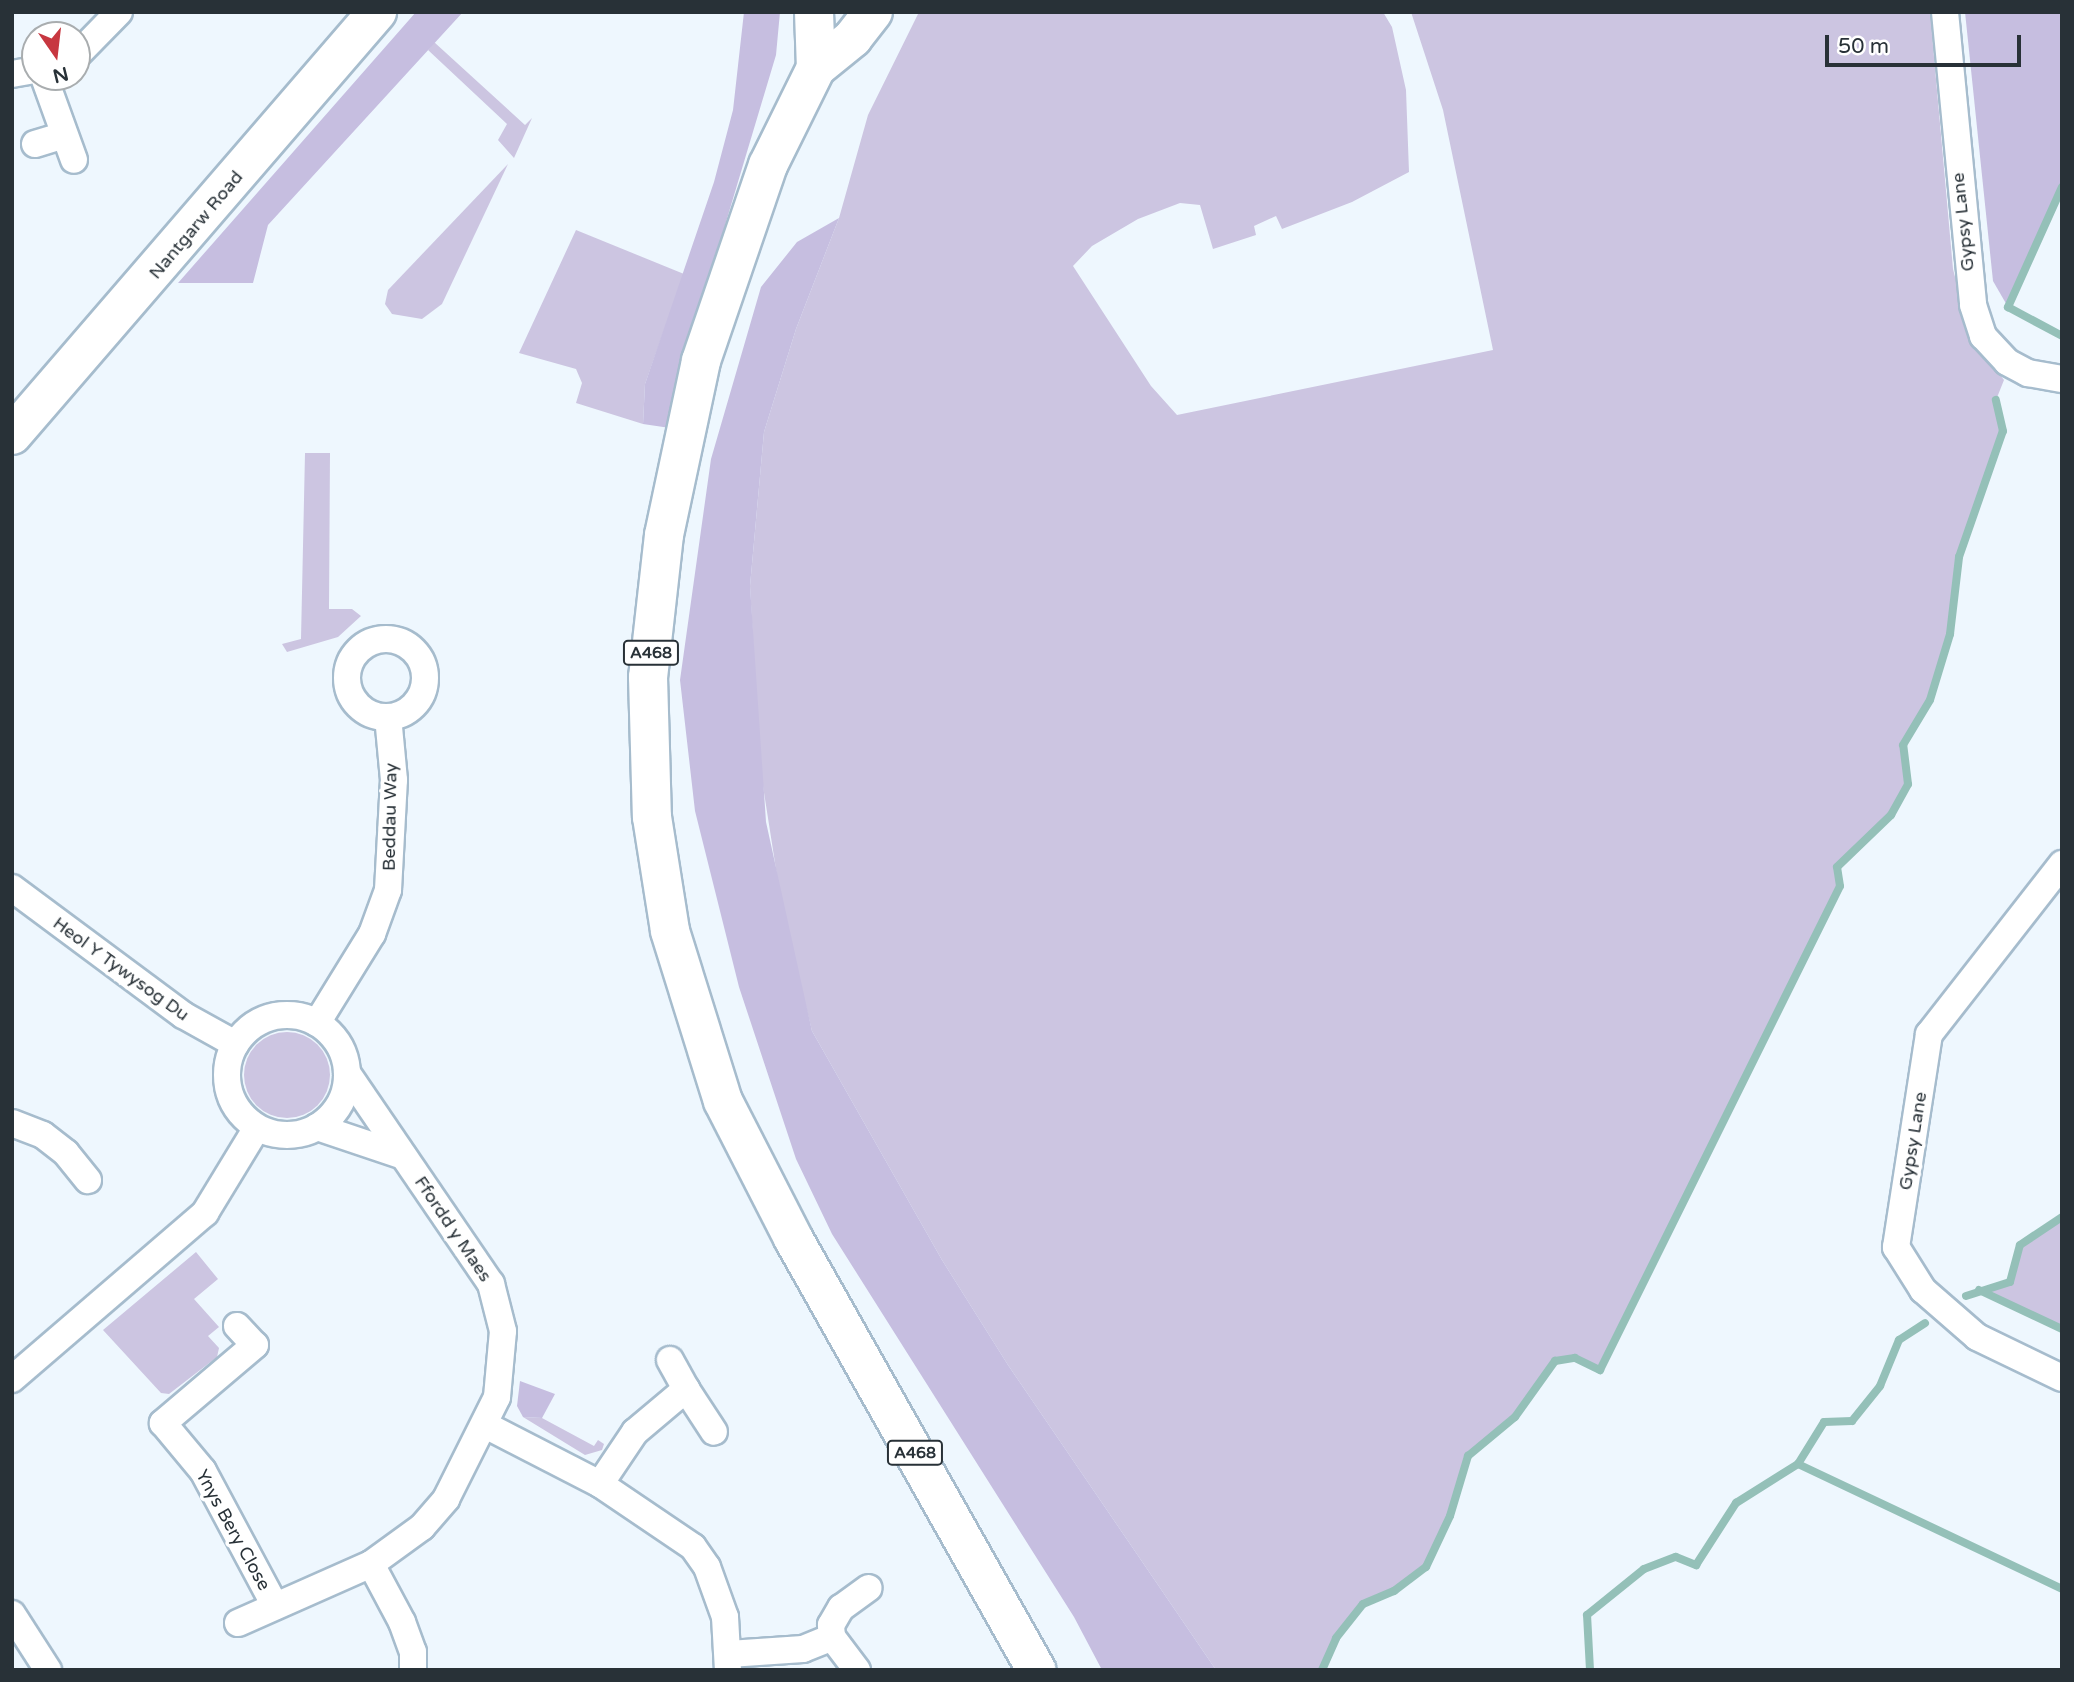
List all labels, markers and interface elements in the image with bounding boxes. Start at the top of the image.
north arrow [21,21,91,91]
scale bar [1829,21,2025,65]
text: 50 m [1838,34,1889,59]
text: N [51,62,71,87]
street label: Nantgarw Road [144,167,248,283]
street label: Gypsy Lane [1947,172,1979,272]
road number: A468 [621,640,681,666]
street label: Beddau Way [378,763,402,871]
street label: Heol Y Tywysog Du [49,912,193,1026]
street label: Gypsy Lane [1895,1090,1931,1192]
street label: Ffordd y Maes [410,1172,496,1286]
road number: A468 [885,1441,945,1466]
street label: Ynys Bery Close [191,1466,275,1594]

